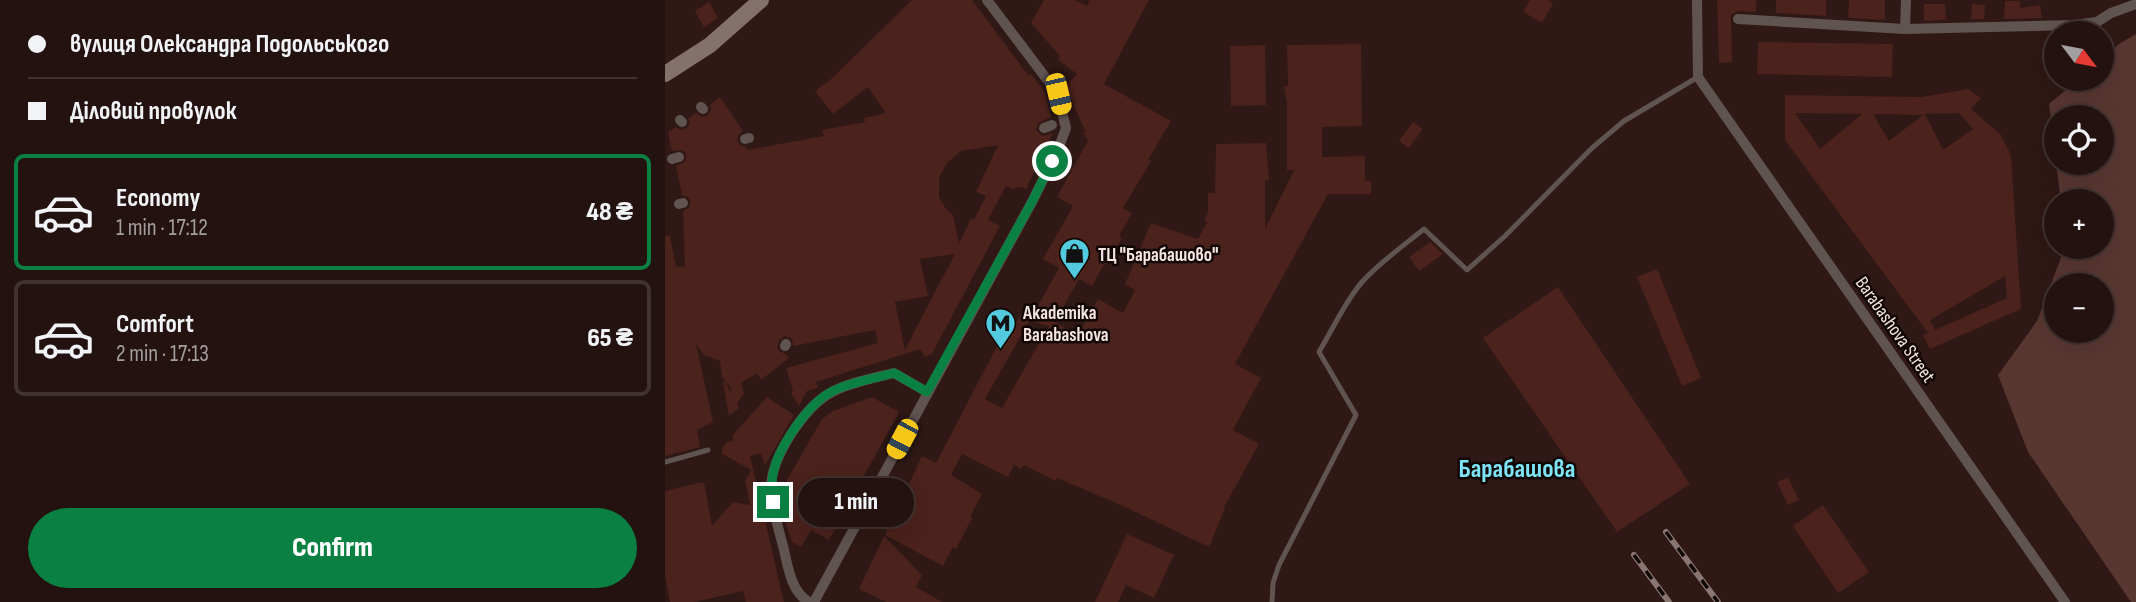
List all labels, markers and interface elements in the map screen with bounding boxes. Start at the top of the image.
north arrow [2044,21,2114,91]
map controls [2044,21,2114,343]
text: вулиця Олександра Подольського [70,29,389,60]
car [1044,71,1073,117]
text: Діловий провулок [70,96,237,127]
button: locate [2044,105,2114,175]
route start [1036,145,1068,177]
icon: car [32,181,95,244]
text: Economy [116,183,200,214]
button: + [2044,189,2114,259]
text: 48 ₴ [586,197,633,228]
text: 1 min · 17:12 [116,214,208,242]
shop icon: ТЦ "Барабашово" [1058,237,1092,281]
place label: ТЦ "Барабашово" [1098,244,1219,267]
street label: Barabashova Street [1850,273,1940,387]
button: − [2044,273,2114,343]
place label: Akademіka Barabashova [1022,302,1109,347]
metro station icon: Akademіka Barabashova [983,306,1017,350]
icon: car [32,307,95,370]
text: Comfort [116,309,194,340]
text: 65 ₴ [587,323,633,354]
text: 2 min · 17:13 [116,340,209,368]
car [883,416,922,462]
district label: Барабашова [1459,454,1575,485]
callout: 1 min [797,477,913,526]
route end [757,486,789,518]
text: 1 min [834,488,878,516]
button: Confirm [28,508,637,588]

